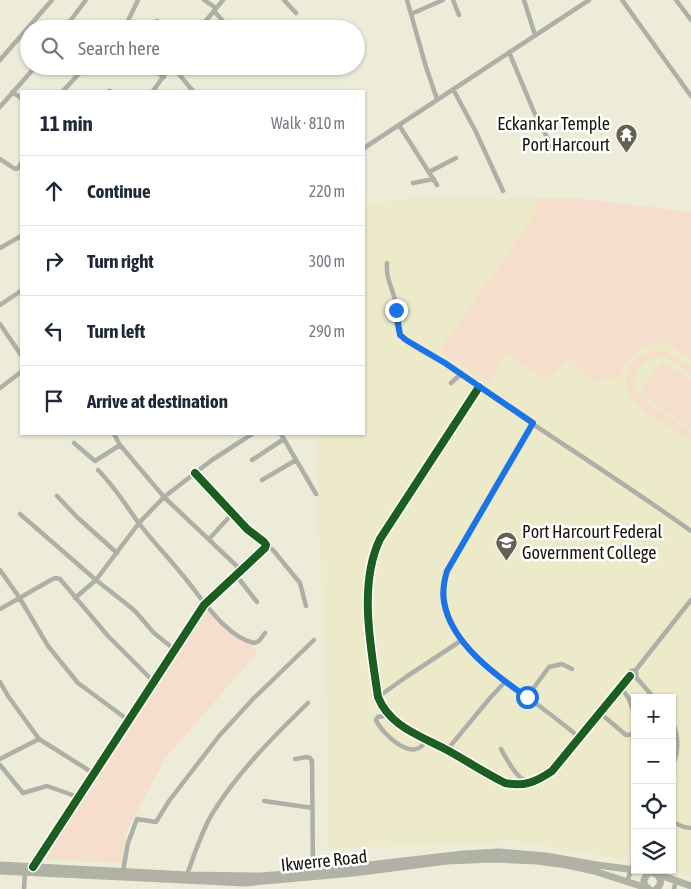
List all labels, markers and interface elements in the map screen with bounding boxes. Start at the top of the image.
search box [20,20,365,75]
icon: search [38,34,66,62]
text: Search here [78,37,160,59]
text: 11 min [40,111,93,135]
place label: Eckankar Temple Port Harcourt [497,113,610,155]
text: Walk · 810 m [271,114,345,132]
temple icon: Eckankar Temple Port Harcourt [614,122,638,153]
icon: ahead [40,177,68,205]
text: Continue [87,180,151,202]
text: 220 m [309,182,345,200]
icon: right [40,247,68,275]
text: Turn right [87,250,154,272]
text: 300 m [309,252,345,270]
route end [385,299,408,322]
icon: left [40,317,68,345]
text: Turn left [87,320,145,342]
text: 290 m [309,322,345,340]
icon: arrive [40,387,68,415]
text: Arrive at destination [87,390,228,412]
place label: Port Harcourt Federal Government College [522,521,663,563]
school or university icon: Port Harcourt Federal Government College [494,530,518,561]
route start [516,686,539,709]
map controls [631,694,676,874]
button: + [631,694,676,739]
button: − [631,739,676,784]
button: locate [631,784,676,829]
button: layers [631,829,676,874]
street label: Ikwerre Road [280,846,368,875]

